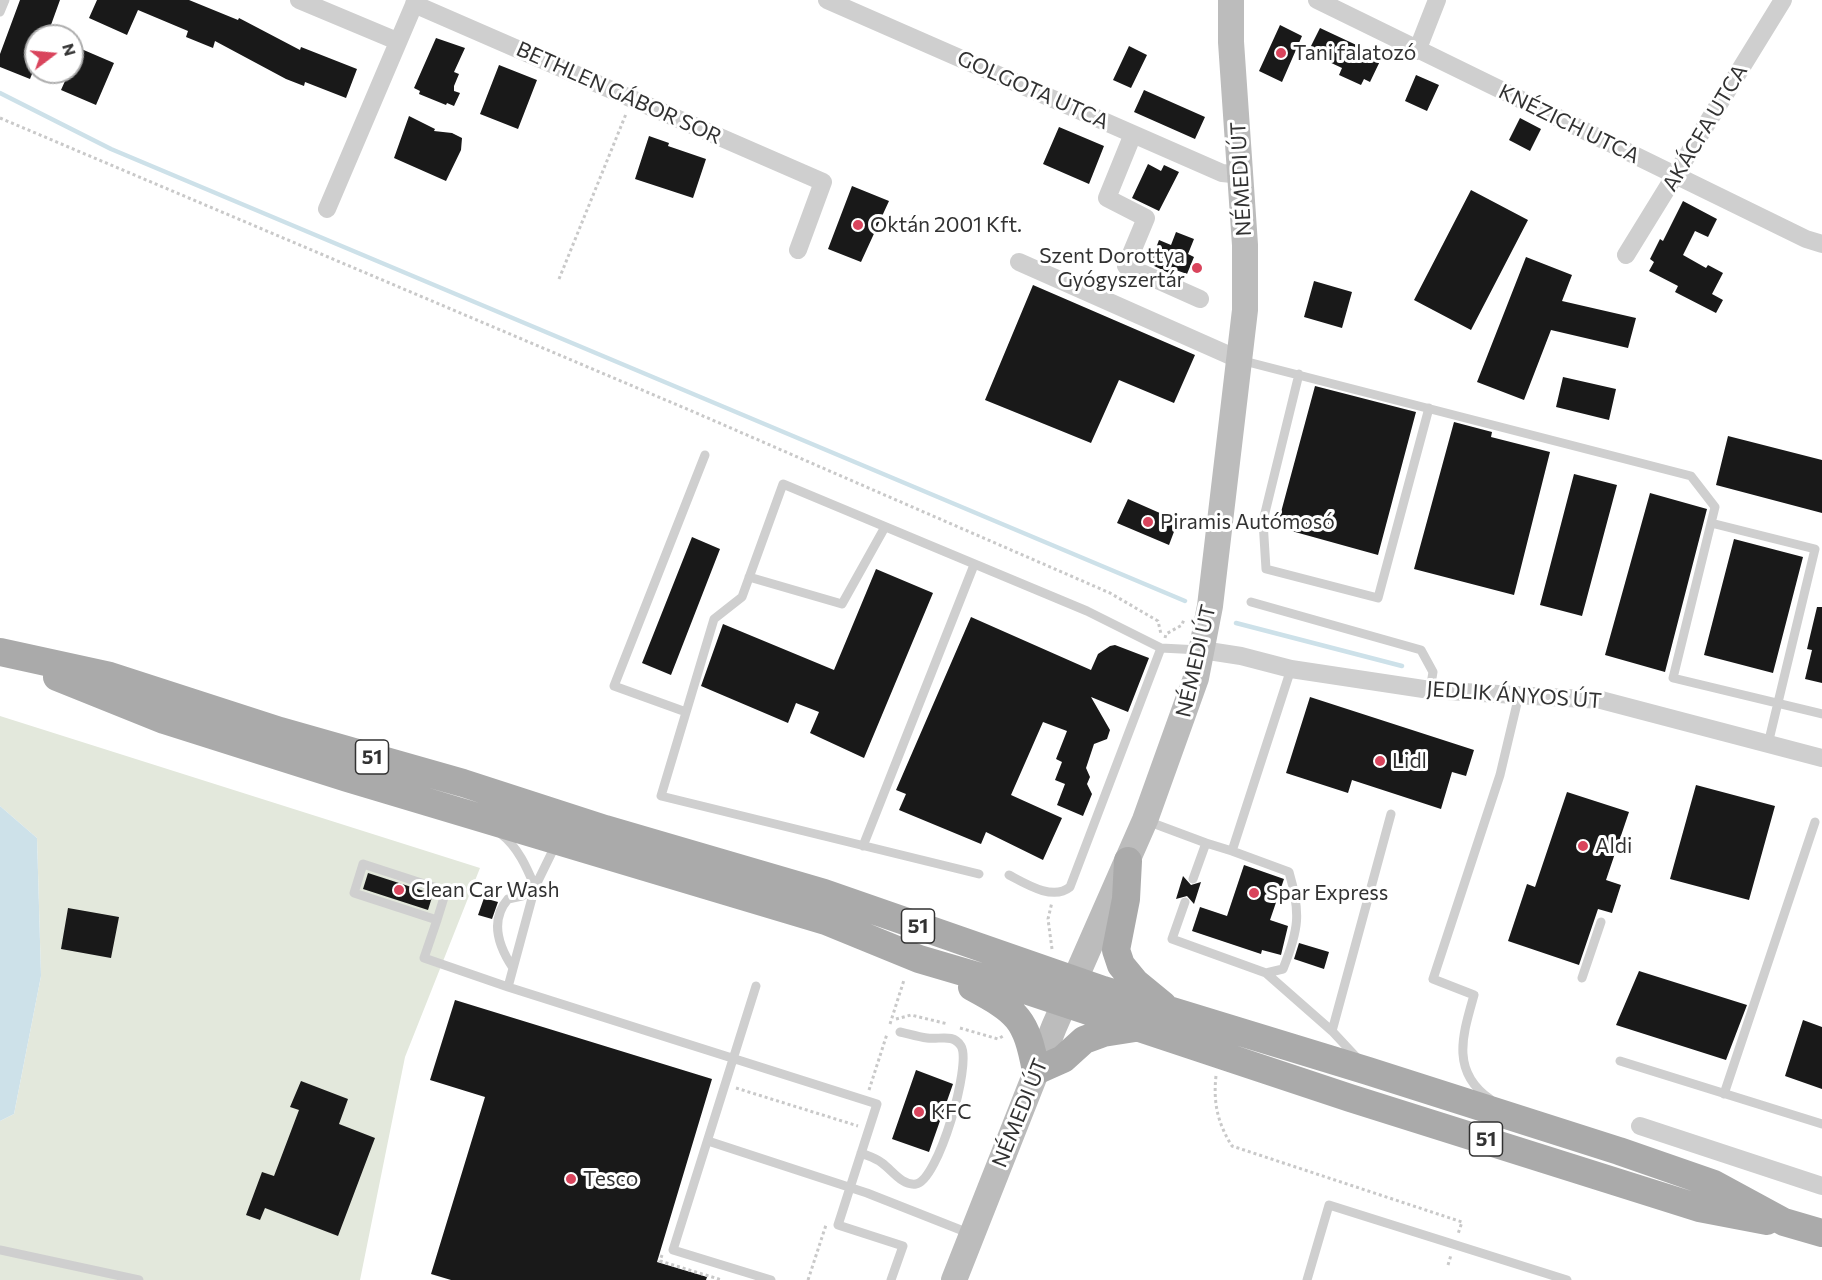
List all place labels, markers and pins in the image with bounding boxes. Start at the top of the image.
place label: Tani falatozó [1293,40,1416,66]
marker: Tani falatozó [1274,46,1288,60]
place label: Oktán 2001 Kft. [870,212,1022,238]
marker: Oktán 2001 Kft. [851,218,865,232]
place label: Szent Dorottya Gyógyszertár [1039,243,1185,293]
marker: Szent Dorottya Gyógyszertár [1190,261,1204,275]
place label: Piramis Autómosó [1160,509,1335,535]
marker: Piramis Autómosó [1141,515,1155,529]
place label: Lidl [1392,748,1427,774]
marker: Lidl [1373,754,1387,768]
place label: Aldi [1595,833,1632,859]
marker: Aldi [1576,839,1590,853]
place label: Clean Car Wash [411,877,559,903]
place label: Spar Express [1266,880,1388,906]
marker: Clean Car Wash [392,883,406,897]
marker: Spar Express [1247,886,1261,900]
place label: KFC [931,1099,972,1125]
marker: KFC [912,1105,926,1119]
place label: Tesco [583,1166,638,1192]
marker: Tesco [564,1172,578,1186]

